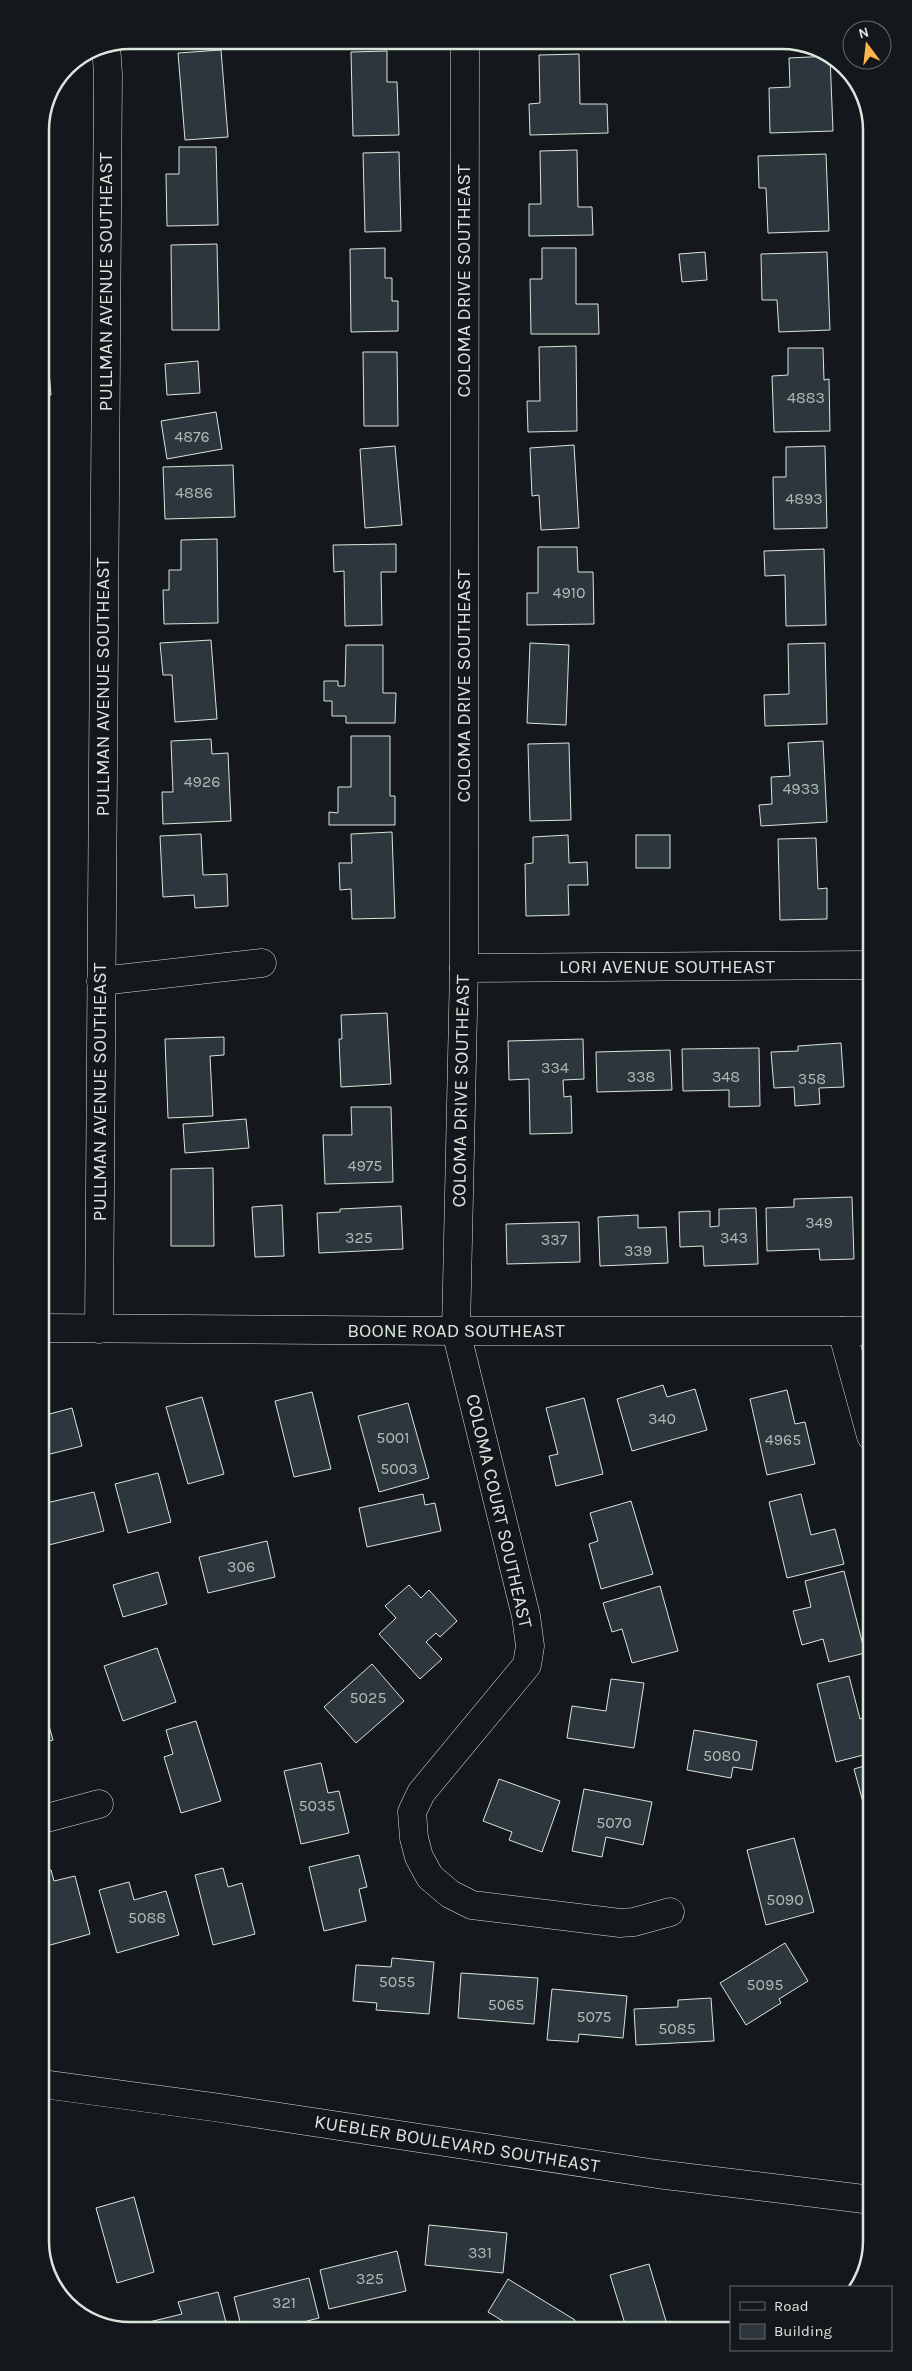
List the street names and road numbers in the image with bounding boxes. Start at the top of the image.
street label: PULLMAN AVENUE SOUTHEAST [95,152,117,411]
street label: COLOMA DRIVE SOUTHEAST [453,164,475,397]
street label: PULLMAN AVENUE SOUTHEAST [92,557,114,816]
street label: COLOMA DRIVE SOUTHEAST [453,569,475,802]
street label: LORI AVENUE SOUTHEAST [559,956,775,978]
street label: PULLMAN AVENUE SOUTHEAST [89,962,111,1221]
street label: COLOMA DRIVE SOUTHEAST [448,974,474,1208]
street label: BOONE ROAD SOUTHEAST [347,1320,565,1342]
street label: COLOMA COURT SOUTHEAST [461,1392,537,1631]
street label: KUEBLER BOULEVARD SOUTHEAST [313,2111,602,2178]

